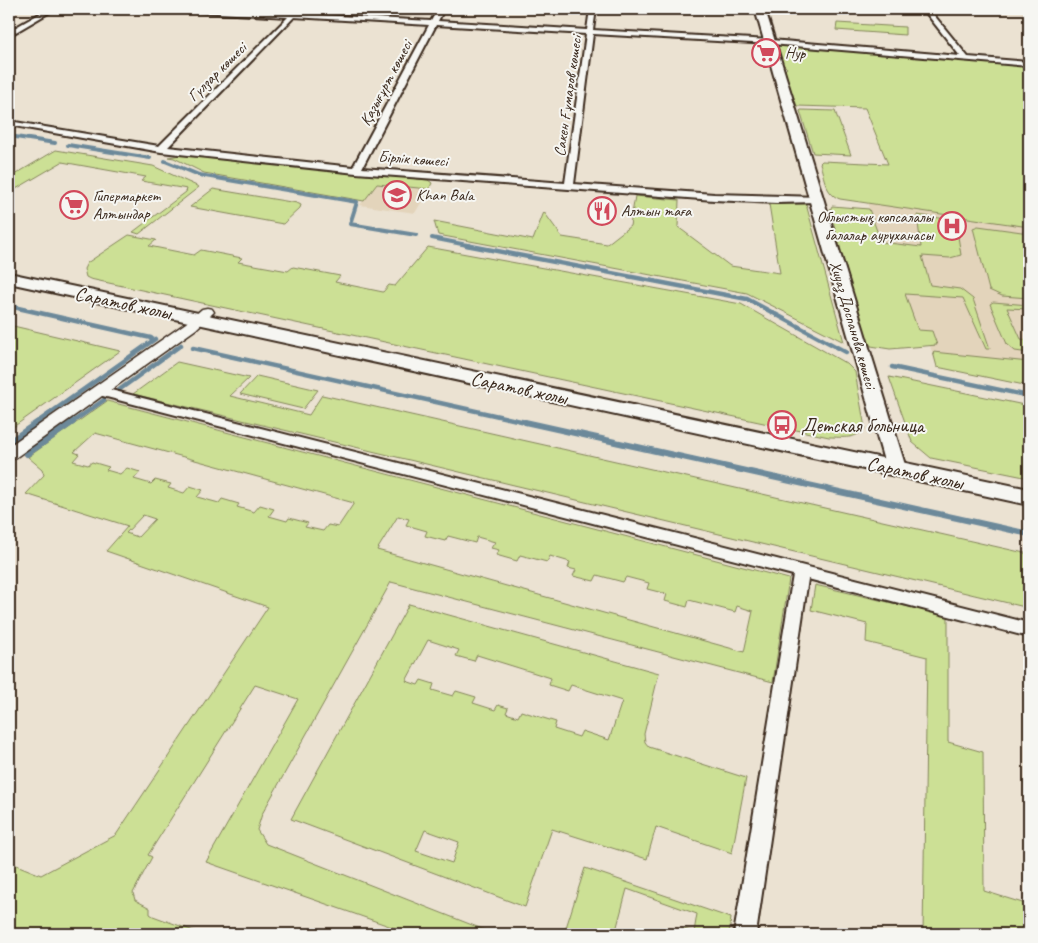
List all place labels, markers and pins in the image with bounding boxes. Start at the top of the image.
supermarket icon: Нур [751,38,781,68]
place label: Нур [785,43,806,63]
school or university icon: Khan Bala [382,180,412,210]
place label: Khan Bala [416,185,475,205]
place label: Гипермаркет Алтындар [93,186,162,224]
supermarket icon: Гипермаркет Алтындар [59,190,89,220]
restaurant icon: Алтын таға [587,196,617,226]
place label: Алтын таға [621,201,692,221]
place label: Облыстық көпсалалы балалар ауруханасы [817,207,935,245]
hospital icon: Облыстық көпсалалы балалар ауруханасы [937,211,967,241]
bus stop icon: Детская больница [767,410,797,440]
place label: Детская больница [801,413,926,438]

